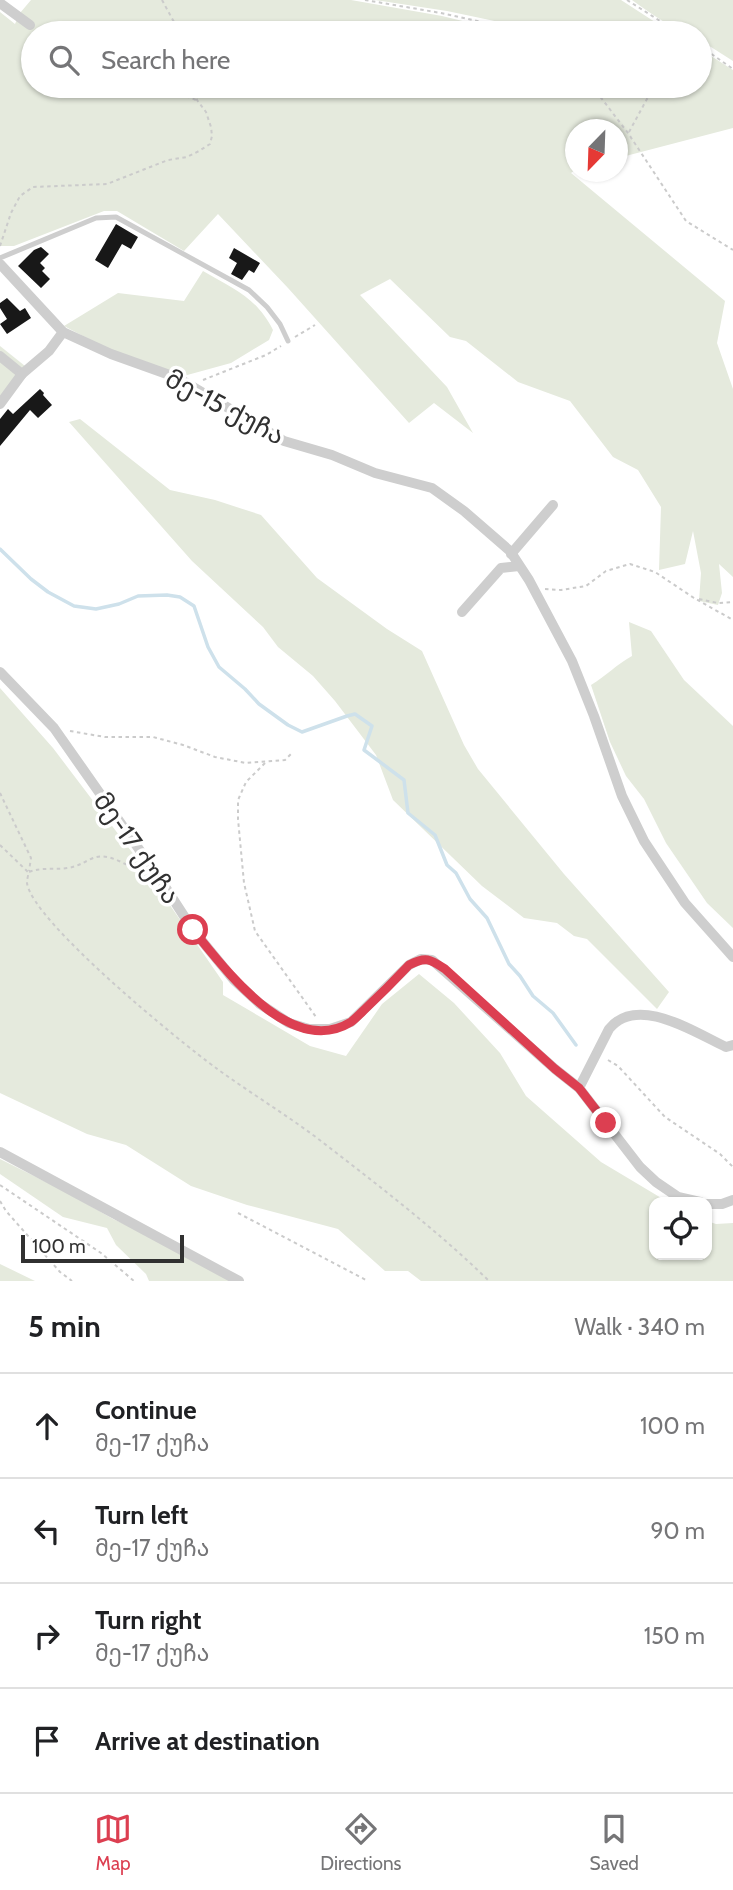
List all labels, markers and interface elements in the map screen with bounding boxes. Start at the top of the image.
search box [21,21,712,98]
icon: search [45,41,83,79]
text: Search here [101,44,230,76]
north arrow [565,119,628,182]
street label: მე-15 ქუჩა [160,362,290,452]
street label: მე-17 ქუჩა [87,786,187,910]
route start [177,914,208,945]
route end [590,1107,621,1138]
map controls [649,1197,712,1260]
button: locate [649,1197,712,1260]
scale bar [21,1232,184,1264]
text: 100 m [32,1235,86,1258]
text: 5 min [28,1308,101,1345]
text: Walk · 340 m [574,1313,705,1341]
text: Continue [95,1394,197,1426]
icon: ahead [28,1407,66,1445]
text: 100 m [640,1412,705,1440]
text: მე-17 ქუჩა [95,1429,209,1457]
text: Turn left [95,1499,188,1531]
icon: left [28,1512,66,1550]
text: 90 m [651,1517,705,1545]
text: მე-17 ქუჩა [95,1534,209,1562]
text: Turn right [95,1604,201,1636]
icon: right [28,1617,66,1655]
text: 150 m [644,1622,705,1650]
text: მე-17 ქუჩა [95,1639,209,1667]
icon: arrive [28,1722,66,1760]
text: Arrive at destination [95,1725,320,1757]
tab: Map [94,1810,132,1875]
tab: Directions [320,1810,401,1875]
tab: Saved [590,1810,639,1875]

